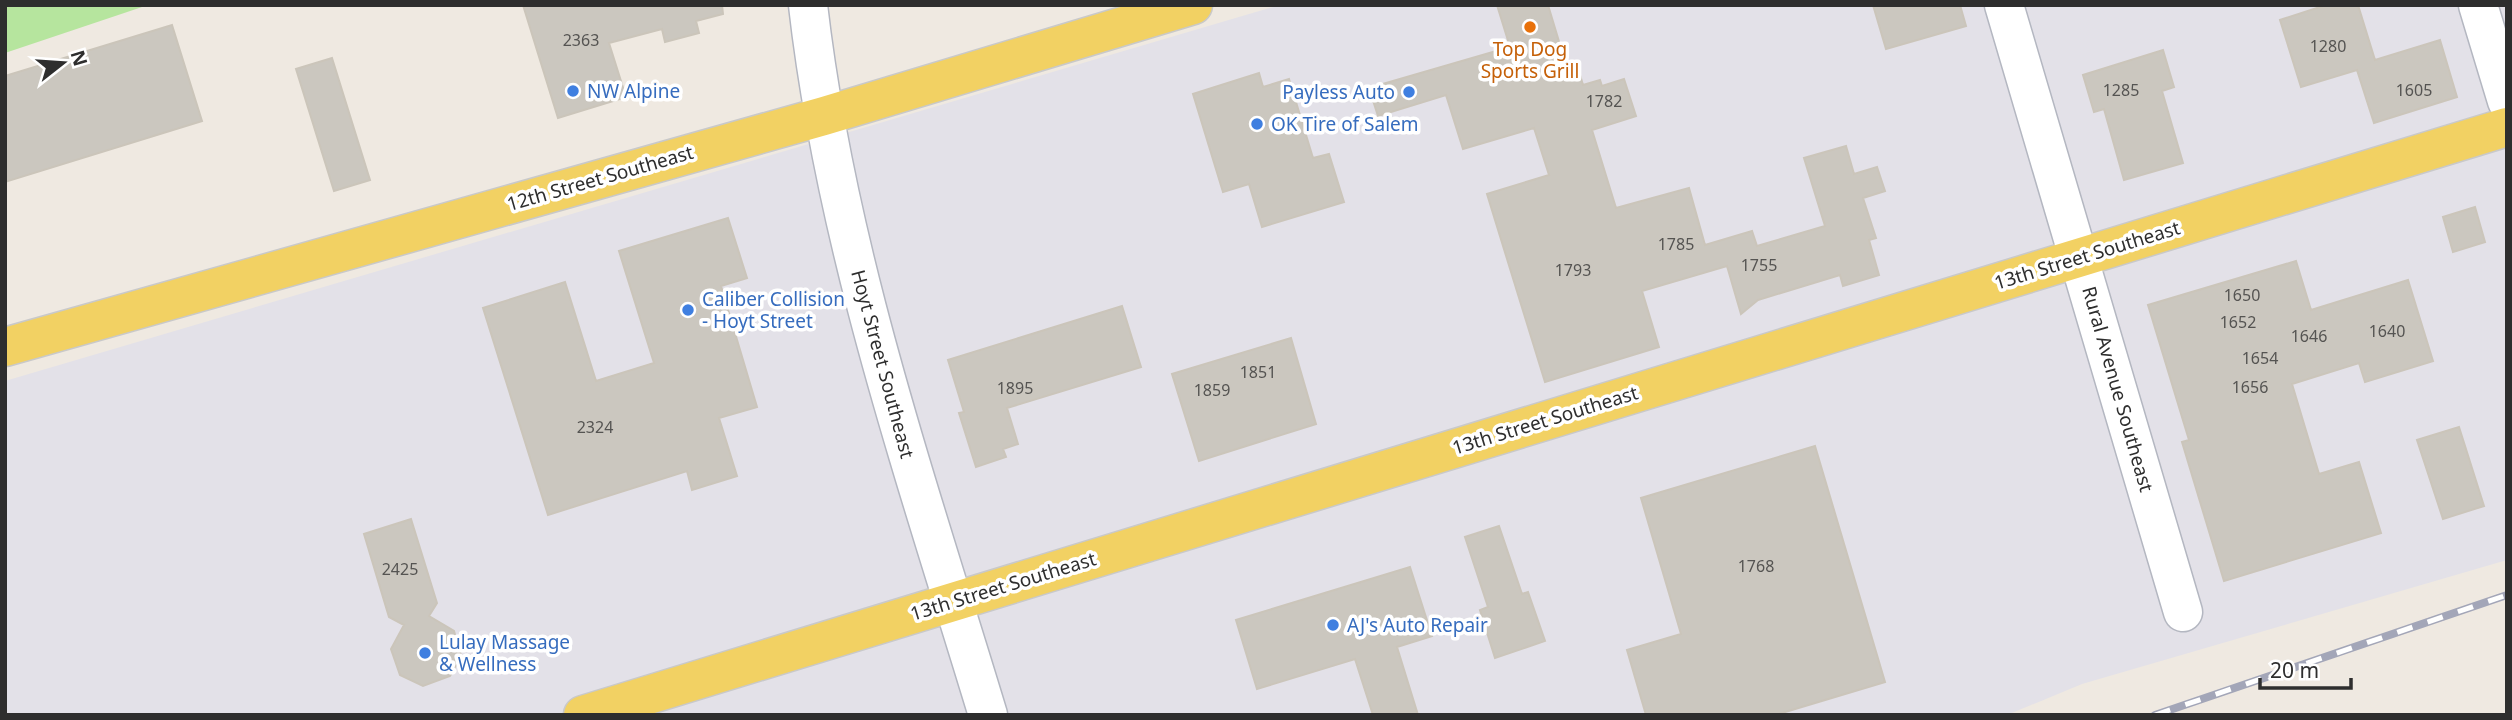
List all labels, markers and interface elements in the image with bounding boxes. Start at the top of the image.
marker: Top Dog Sports Grill [1522,19,1538,35]
north arrow [28,28,98,98]
house number: 2363 [563,29,599,51]
house number: 1280 [2310,35,2346,57]
place label: Top Dog Sports Grill [1481,36,1579,84]
text: N [65,47,94,69]
place label: NW Alpine [587,78,680,104]
place label: Payless Auto [1282,79,1395,105]
house number: 1285 [2103,79,2139,101]
house number: 1605 [2396,79,2432,101]
marker: NW Alpine [565,83,581,99]
marker: Payless Auto [1401,84,1417,100]
house number: 1782 [1586,90,1622,112]
place label: OK Tire of Salem [1271,111,1419,137]
marker: OK Tire of Salem [1249,116,1265,132]
street label: 12th Street Southeast [504,139,696,217]
street label: 13th Street Southeast [1991,214,2183,296]
house number: 1785 [1658,233,1694,255]
house number: 1755 [1741,254,1777,276]
house number: 1793 [1555,259,1591,281]
street label: Hoyt Street Southeast [845,267,921,461]
street label: Rural Avenue Southeast [2076,283,2160,495]
house number: 1650 [2224,284,2260,306]
place label: Caliber Collision - Hoyt Street [702,286,845,334]
marker: Caliber Collision - Hoyt Street [680,302,696,318]
house number: 1652 [2220,311,2256,333]
house number: 1640 [2369,320,2405,342]
house number: 1646 [2291,325,2327,347]
house number: 1654 [2242,347,2278,369]
house number: 1851 [1240,361,1276,383]
house number: 1656 [2232,376,2268,398]
house number: 1895 [997,377,1033,399]
house number: 1859 [1194,379,1230,401]
street label: 13th Street Southeast [1449,379,1641,461]
house number: 2324 [577,416,613,438]
street label: 13th Street Southeast [907,545,1099,627]
house number: 1768 [1738,555,1774,577]
house number: 2425 [382,558,418,580]
place label: AJ's Auto Repair [1347,612,1488,638]
marker: AJ's Auto Repair [1325,617,1341,633]
place label: Lulay Massage & Wellness [439,629,570,677]
marker: Lulay Massage & Wellness [417,645,433,661]
scale bar [2260,646,2351,690]
text: 20 m [2270,656,2319,684]

